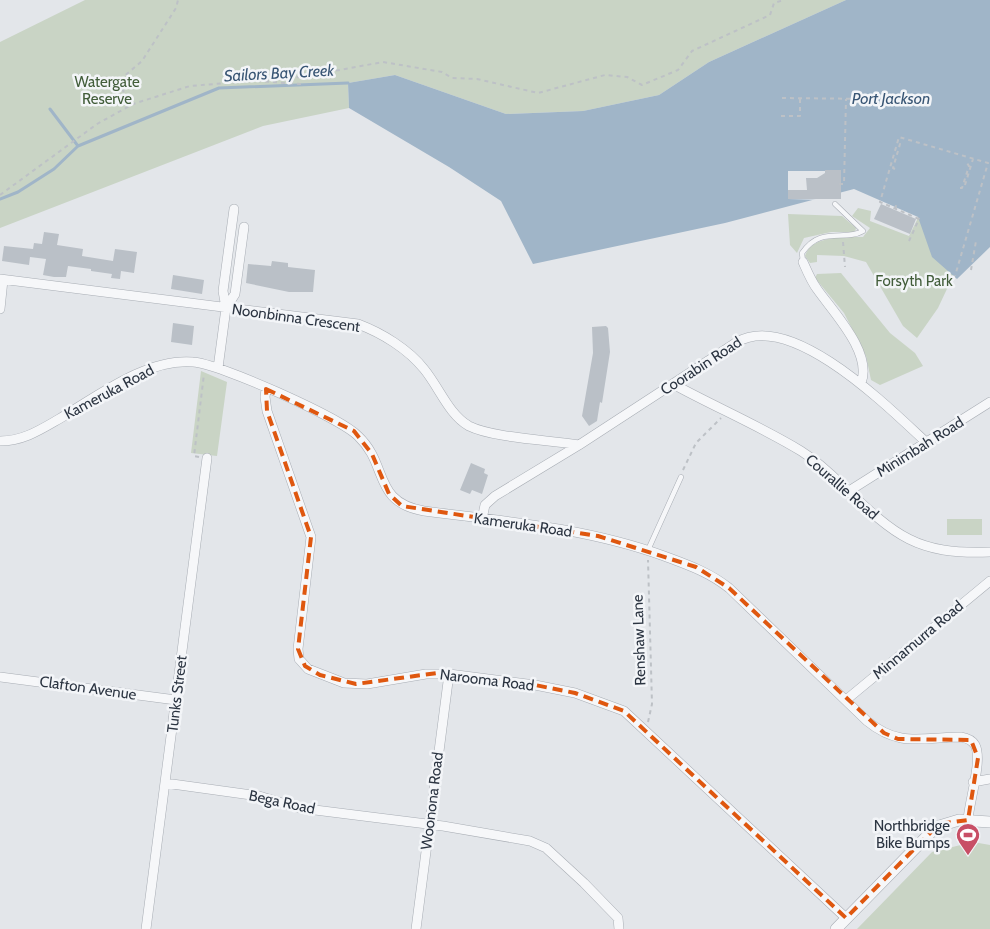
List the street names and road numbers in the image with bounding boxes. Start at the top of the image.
street label: Noonbinna Crescent [231,300,361,336]
street label: Coorabin Road [657,333,745,399]
street label: Kameruka Road [61,361,157,423]
street label: Minimbah Road [873,413,967,481]
street label: Courallie Road [802,450,882,524]
street label: Kameruka Road [473,509,573,541]
street label: Renshaw Lane [628,594,650,686]
street label: Minnamurra Road [869,597,967,683]
street label: Tunks Street [163,654,191,734]
street label: Narooma Road [439,665,535,695]
street label: Clafton Avenue [38,672,138,704]
street label: Woonona Road [417,751,447,851]
street label: Bega Road [247,786,317,818]

